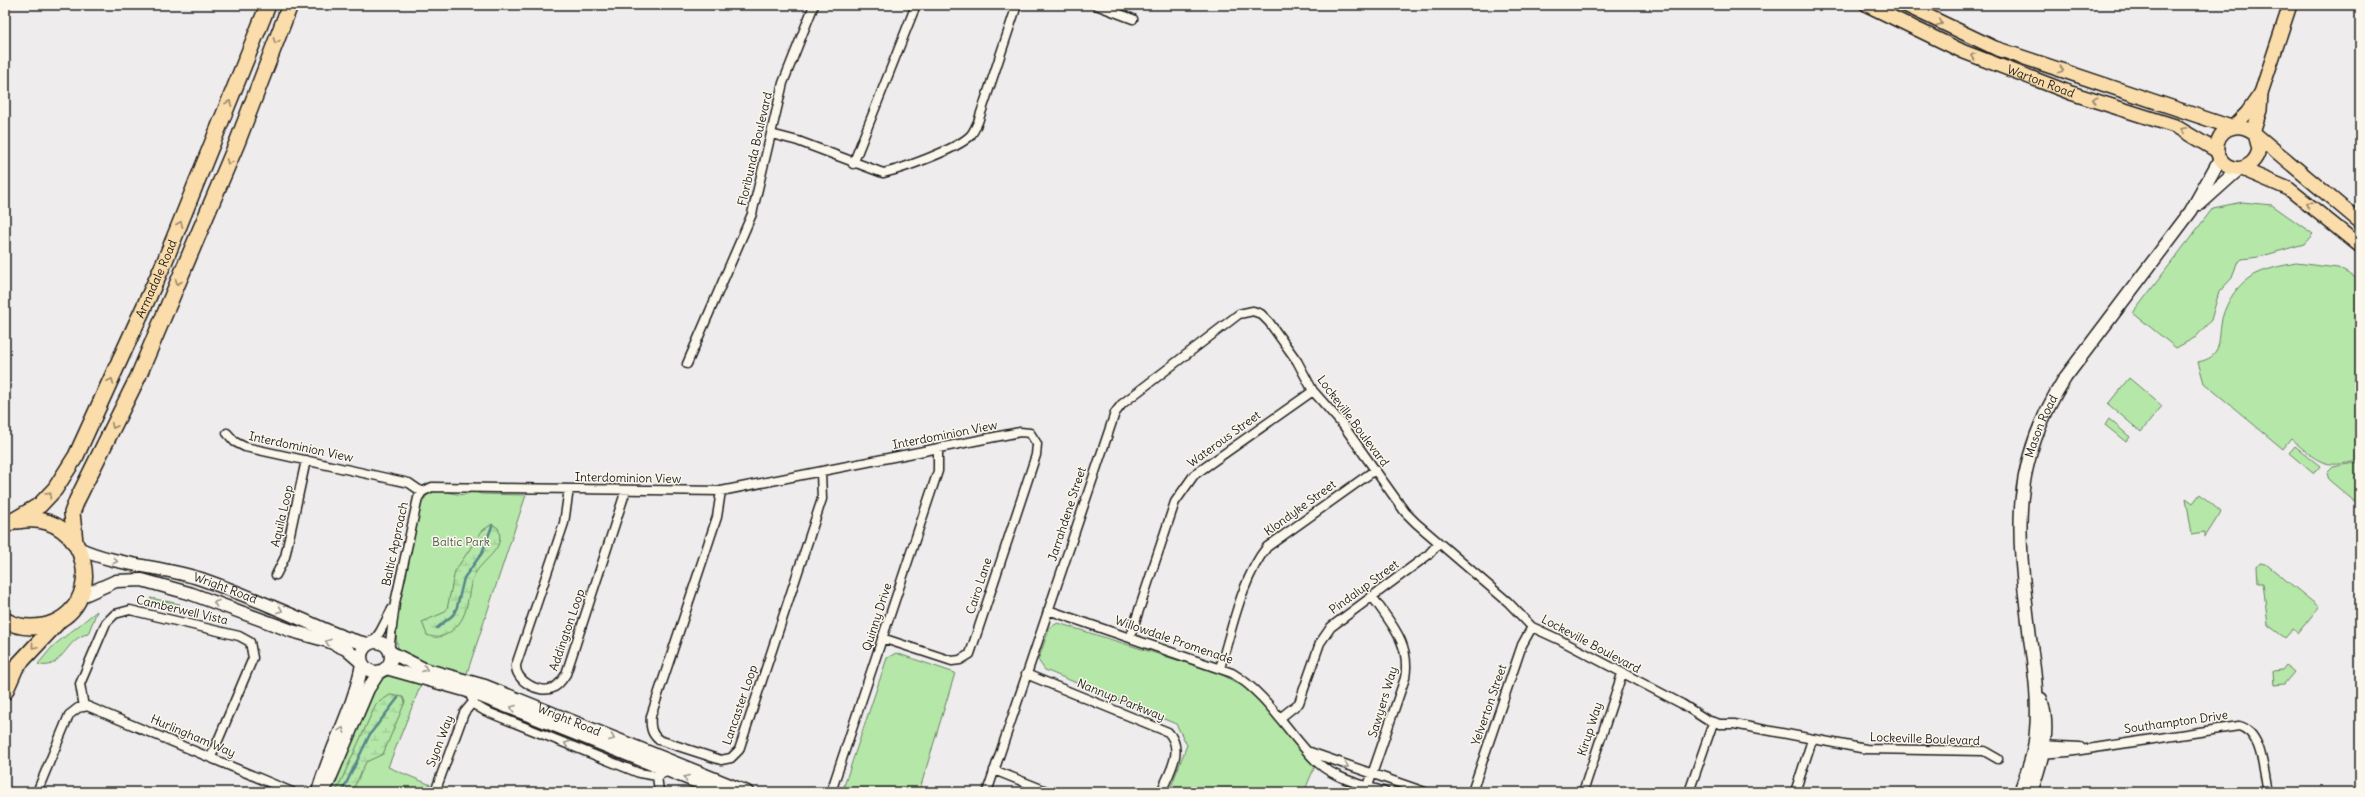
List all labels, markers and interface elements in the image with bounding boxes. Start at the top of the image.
one-way arrow [1936,18,1943,25]
one-way arrow [273,38,281,45]
one-way arrow [1969,52,1976,60]
street label: Warton Road [2005,61,2077,101]
one-way arrow [2057,65,2064,74]
street label: Floribunda Boulevard [734,91,775,207]
one-way arrow [2092,96,2099,105]
one-way arrow [224,100,232,107]
one-way arrow [2180,127,2188,135]
one-way arrow [225,159,233,166]
one-way arrow [2307,202,2314,209]
one-way arrow [175,220,183,227]
street label: Armadale Road [132,237,180,320]
one-way arrow [175,279,183,286]
street label: Lockeville Boulevard [1314,372,1393,469]
one-way arrow [106,378,114,386]
street label: Mason Road [2021,392,2061,459]
street label: Waterous Street [1184,407,1263,470]
street label: Interdominion View [891,417,999,452]
one-way arrow [111,422,119,430]
street label: Interdominion View [247,428,355,465]
street label: Jarrahdene Street [1044,465,1089,563]
street label: Interdominion View [575,469,682,486]
street label: Klondyke Street [1261,477,1339,539]
street label: Aquila Loop [267,483,296,548]
one-way arrow [44,492,52,500]
street label: Baltic Approach [378,500,411,587]
park label: Baltic Park [432,534,490,549]
one-way arrow [112,556,118,564]
street label: Cairo Lane [962,556,995,616]
street label: Pindalup Street [1326,556,1401,617]
street label: Wright Road [192,569,260,607]
street label: Quinny Drive [858,581,895,653]
street label: Addington Loop [546,587,588,673]
street label: Camberwell Vista [135,592,230,627]
one-way arrow [212,599,219,607]
one-way arrow [276,605,284,613]
street label: Lockeville Boulevard [1539,611,1643,676]
street label: Willowdale Promenade [1113,612,1235,667]
one-way arrow [325,638,332,647]
one-way arrow [32,642,39,649]
street label: Yelverton Street [1468,662,1509,747]
street label: Lancaster Loop [719,663,760,747]
street label: Sawyers Way [1365,664,1400,739]
one-way arrow [421,665,428,673]
street label: Nannup Parkway [1075,675,1167,724]
street label: Wright Road [535,700,603,739]
street label: Kirup Way [1574,700,1605,758]
one-way arrow [510,705,517,713]
street label: Southampton Drive [2123,707,2229,736]
street label: Hurlingham Way [148,711,238,760]
street label: Syon Way [423,713,456,769]
one-way arrow [337,726,345,733]
street label: Lockeville Boulevard [1870,729,1980,748]
one-way arrow [609,733,616,741]
one-way arrow [563,740,570,748]
one-way arrow [1343,761,1350,769]
one-way arrow [682,774,689,782]

